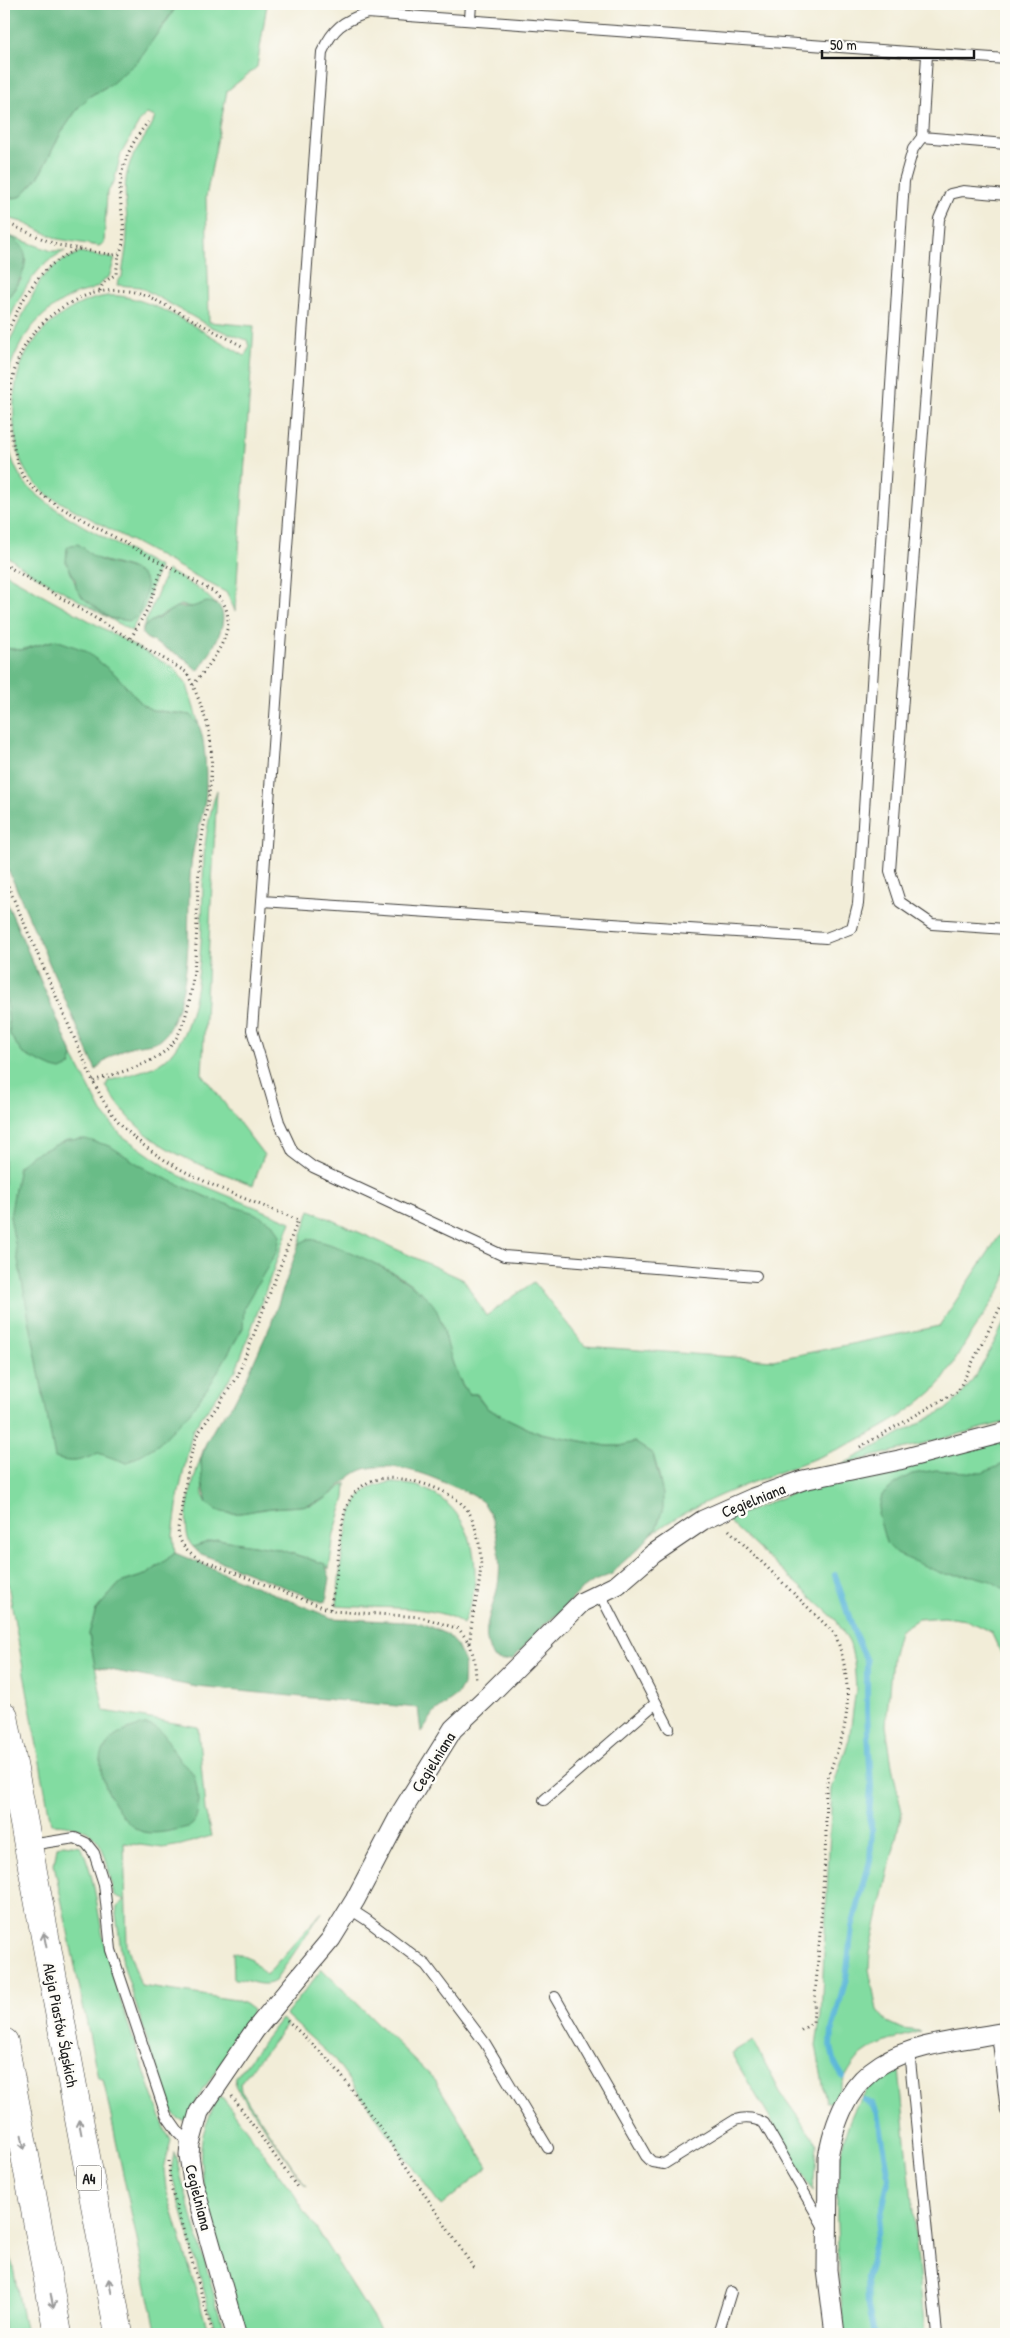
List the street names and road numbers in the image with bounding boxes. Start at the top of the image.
street label: Cegielniana [718,1477,788,1523]
street label: Cegielniana [406,1728,460,1796]
street label: Aleja Piastów Śląskich [38,1961,84,2089]
street label: Cegielniana [180,2162,218,2232]
road number: A4 [76,2166,102,2190]

